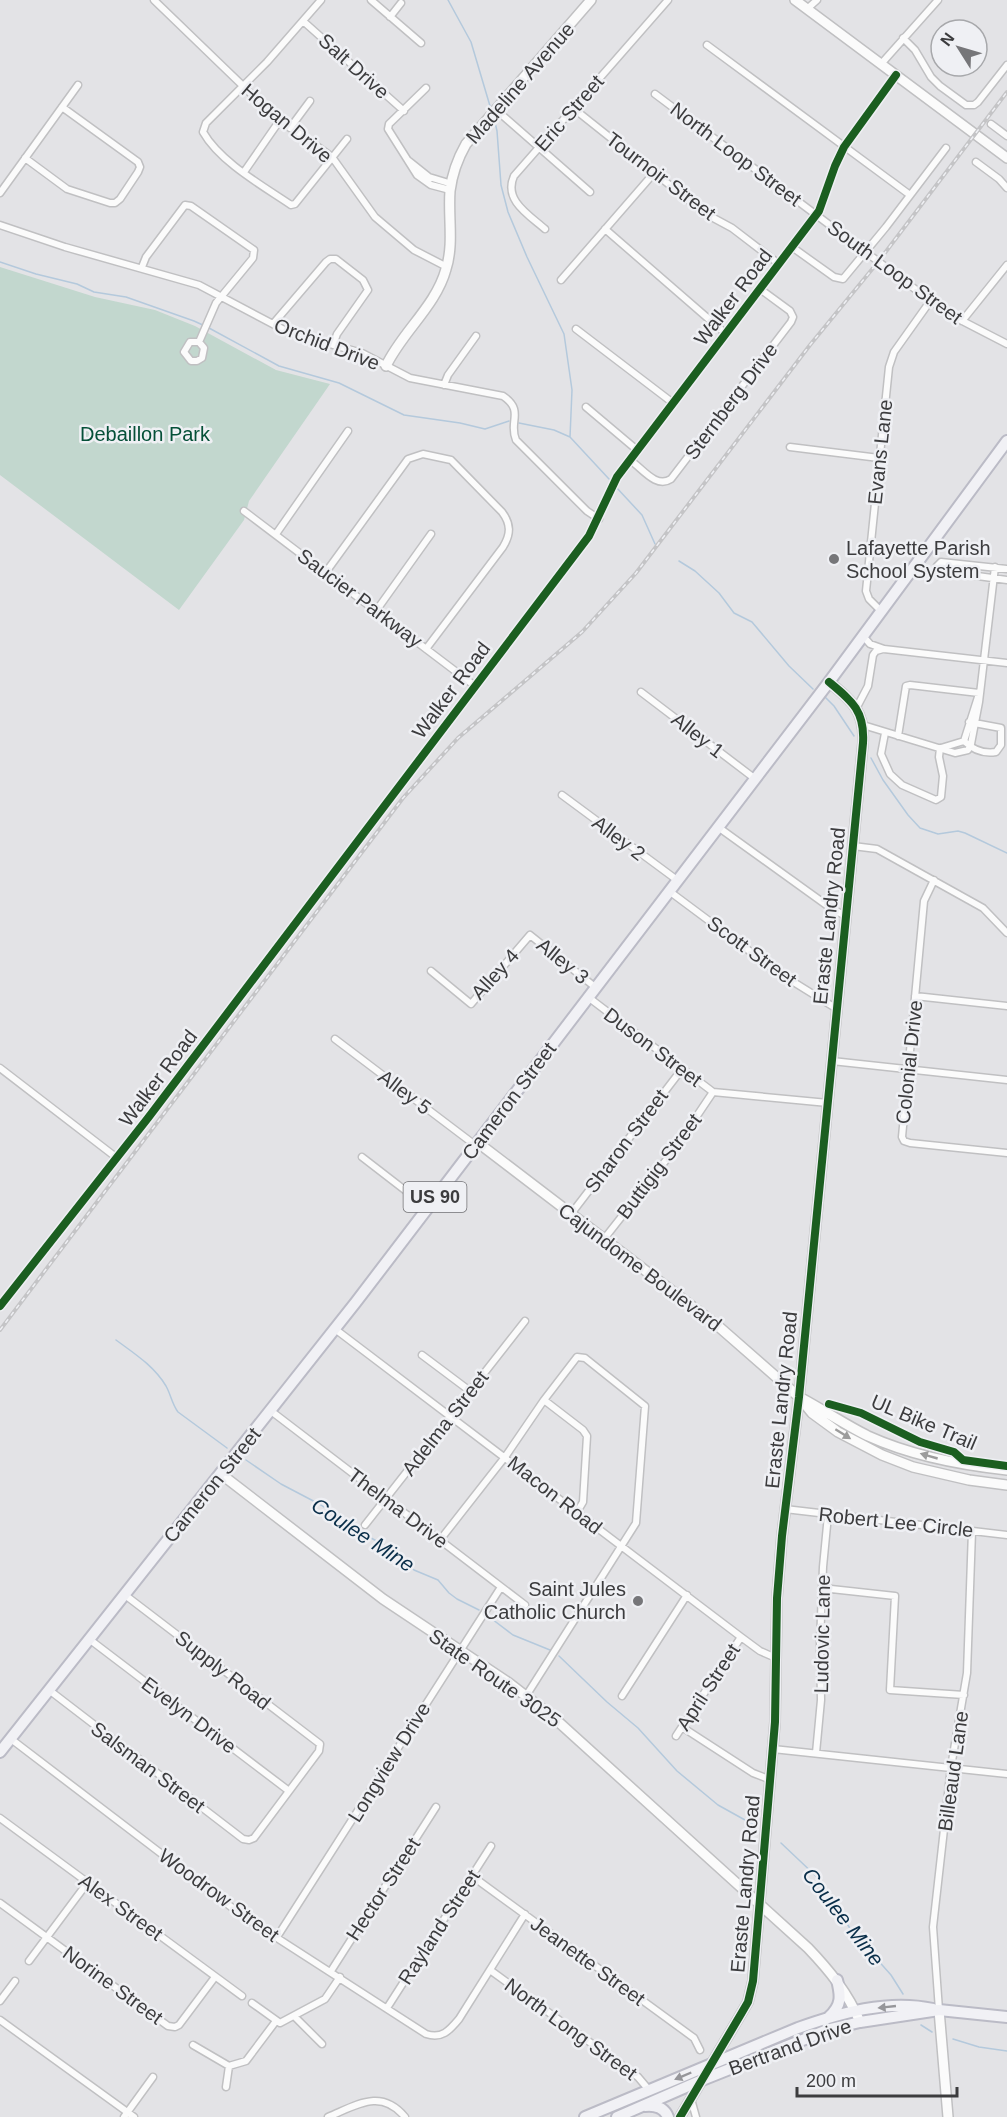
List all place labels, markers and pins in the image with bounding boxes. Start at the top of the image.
place label: Lafayette Parish School System [846,537,991,582]
marker: Lafayette Parish School System [827,552,841,566]
place label: Saint Jules Catholic Church [484,1578,626,1623]
marker: Saint Jules Catholic Church [631,1594,645,1608]

